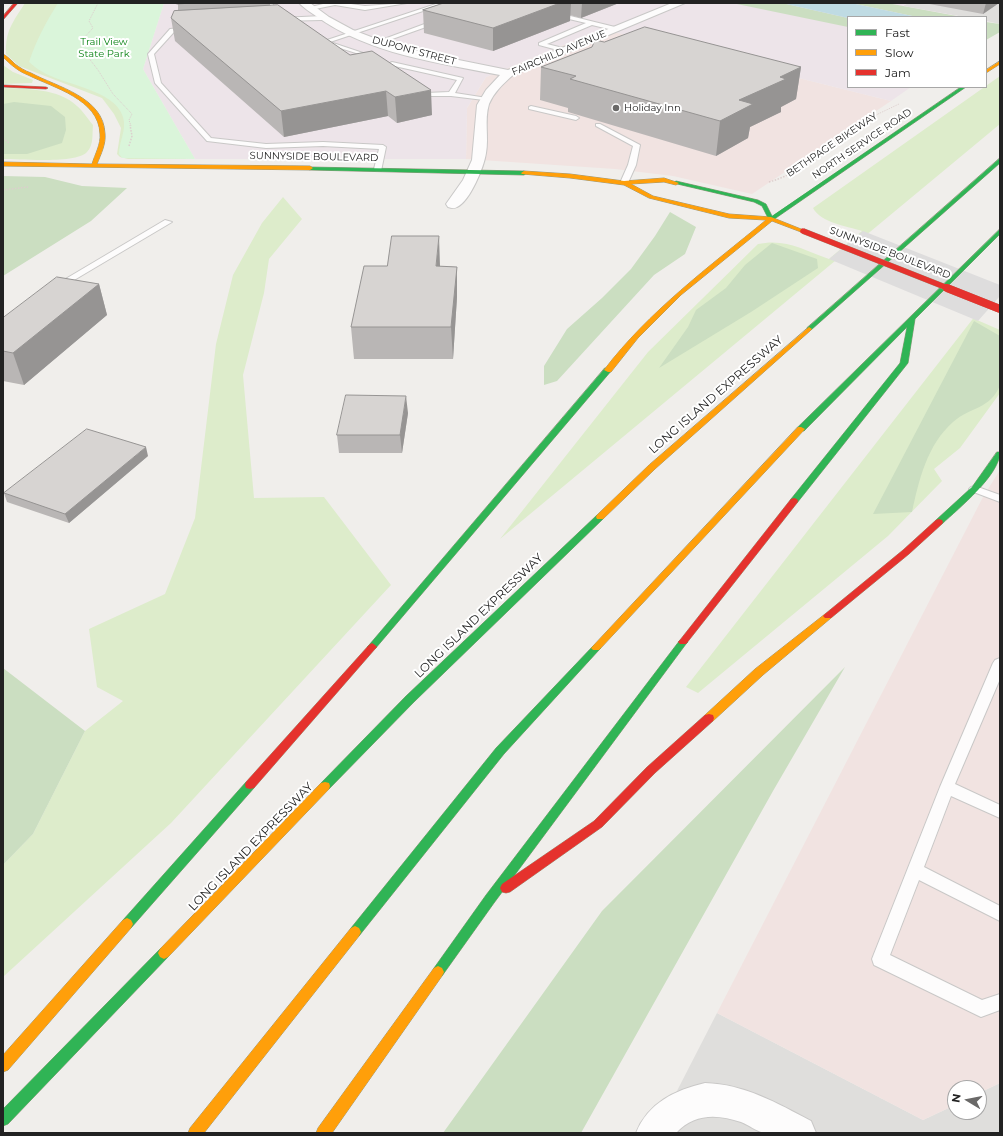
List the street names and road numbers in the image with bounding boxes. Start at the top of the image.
street label: FAIRCHILD AVENUE [510,28,608,78]
street label: DUPONT STREET [371,34,457,68]
street label: NORTH SERVICE ROAD [810,106,914,182]
street label: BETHPAGE BIKEWAY [784,110,880,180]
street label: SUNNYSIDE BOULEVARD [250,150,378,164]
street label: SUNNYSIDE BOULEVARD [828,224,952,282]
street label: LONG ISLAND EXPRESSWAY [646,333,786,457]
street label: LONG ISLAND EXPRESSWAY [412,551,546,681]
street label: LONG ISLAND EXPRESSWAY [186,780,316,914]

